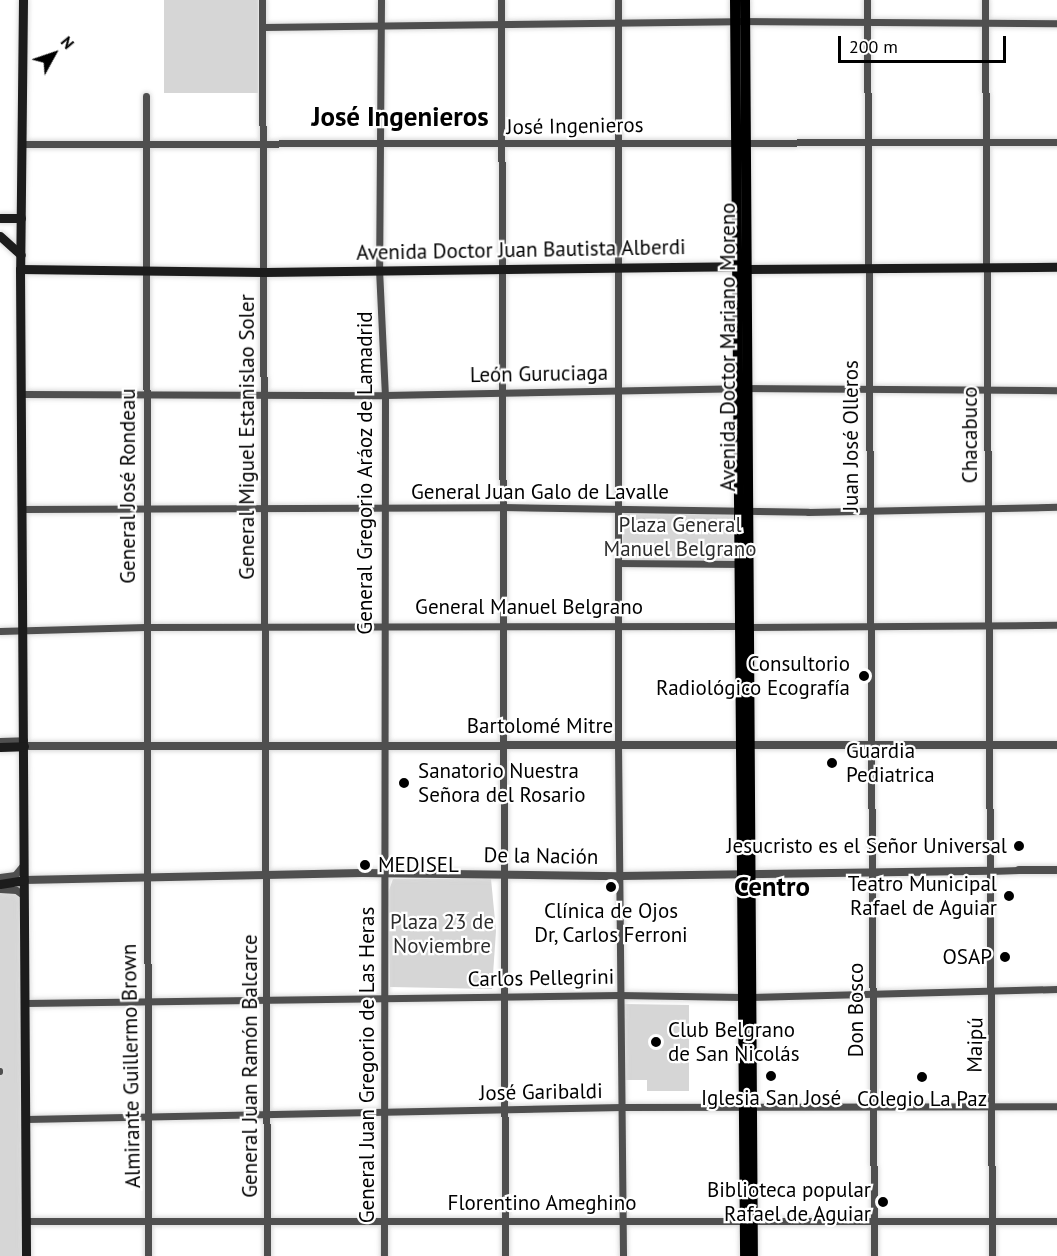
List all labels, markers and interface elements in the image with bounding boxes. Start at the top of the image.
north arrow [24,24,84,84]
scale bar [841,24,1009,62]
text: N [57,32,79,53]
text: 200 m [849,35,898,58]
district label: José Ingenieros [311,101,489,133]
street label: José Ingenieros [506,112,644,140]
street label: Avenida Doctor Mariano Moreno [715,203,741,491]
street label: Avenida Doctor Juan Bautista Alberdi [356,235,686,265]
street label: General Miguel Estanislao Soler [234,294,260,580]
street label: General Gregorio Aráoz de Lamadrid [352,311,378,635]
street label: León Guruciaga [470,360,608,388]
street label: Juan José Olleros [838,360,864,512]
street label: Chacabuco [957,387,983,483]
street label: General José Rondeau [115,388,141,584]
street label: General Juan Galo de Lavalle [411,479,669,505]
park label: Plaza General Manuel Belgrano [604,512,756,562]
street label: General Manuel Belgrano [415,594,643,620]
place label: Consultorio Radiológico Ecografía [656,651,850,701]
marker: Consultorio Radiológico Ecografía [855,667,873,685]
street label: Bartolomé Mitre [467,713,613,739]
place label: Guardia Pediatrica [846,738,935,788]
marker: Guardia Pediatrica [823,754,841,772]
place label: Sanatorio Nuestra Señora del Rosario [418,758,585,808]
marker: Sanatorio Nuestra Señora del Rosario [395,774,413,792]
place label: Jesucristo es el Señor Universal [727,833,1007,859]
marker: Jesucristo es el Señor Universal [1012,839,1026,853]
street label: De la Nación [484,842,598,870]
place label: MEDISEL [378,852,459,878]
marker: MEDISEL [356,856,374,874]
district label: Centro [734,871,810,903]
place label: Teatro Municipal Rafael de Aguiar [848,871,997,921]
marker: Clínica de Ojos Dr, Carlos Ferroni [602,878,620,896]
marker: Teatro Municipal Rafael de Aguiar [1002,889,1016,903]
place label: Clínica de Ojos Dr, Carlos Ferroni [533,898,689,948]
street label: General Juan Gregorio de Las Heras [354,907,380,1223]
park label: Plaza 23 de Noviembre [390,909,494,959]
street label: General Juan Ramón Balcarce [237,934,263,1198]
street label: Almirante Guillermo Brown [116,944,146,1188]
place label: OSAP [942,944,992,970]
marker: OSAP [996,948,1014,966]
street label: Don Bosco [843,963,869,1057]
street label: Carlos Pellegrini [468,964,614,992]
place label: Club Belgrano de San Nicolás [668,1017,800,1067]
street label: Maipú [962,1017,988,1073]
marker: Club Belgrano de San Nicolás [649,1035,663,1049]
marker: Iglesia San José [764,1069,778,1083]
marker: Colegio La Paz [915,1070,929,1084]
street label: José Garibaldi [479,1078,603,1106]
place label: Iglesia San José [701,1085,841,1111]
place label: Colegio La Paz [857,1086,987,1112]
place label: Biblioteca popular Rafael de Aguiar [707,1177,871,1227]
street label: Florentino Ameghino [447,1190,637,1216]
marker: Biblioteca popular Rafael de Aguiar [876,1195,890,1209]

